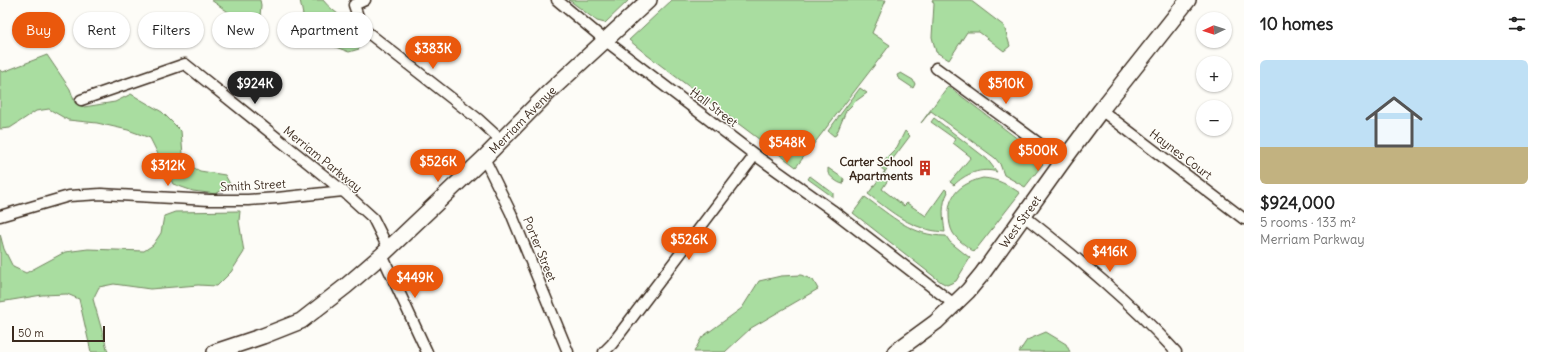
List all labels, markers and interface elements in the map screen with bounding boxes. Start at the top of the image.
chip: Buy [12,12,65,48]
chip: Rent [73,12,130,48]
chip: Filters [138,12,204,48]
chip: New [212,12,269,48]
chip: Apartment [277,12,373,48]
north arrow [1196,12,1232,48]
map controls [1196,12,1232,136]
text: 10 homes [1260,13,1333,35]
icon: filters [1506,13,1528,35]
pin: $383K [405,36,461,70]
text: $383K [414,40,452,57]
button: + [1196,56,1232,92]
pin: $924K [227,71,283,105]
pin: $510K [978,71,1034,105]
text: $924K [236,75,274,92]
text: $510K [988,75,1024,92]
street label: Merriam Avenue [485,82,559,156]
street label: Hall Street [687,84,741,130]
icon: home [1358,86,1430,158]
button: − [1196,100,1232,136]
street label: Merriam Parkway [281,123,365,195]
street label: Haynes Court [1147,126,1215,182]
pin: $548K [759,130,815,164]
text: $548K [768,134,806,151]
pin: $500K [1010,138,1066,172]
text: $500K [1018,142,1058,159]
pin: $526K [410,149,466,183]
pin: $312K [140,153,196,187]
text: $526K [419,153,457,170]
place label: Carter School Apartments [839,154,914,184]
text: $312K [151,157,185,174]
building icon: Carter School Apartments [916,159,934,177]
street label: Smith Street [220,176,286,194]
street label: West Street [996,192,1044,251]
text: $924,000 [1260,192,1335,214]
street label: Porter Street [520,214,560,284]
text: 5 rooms · 133 m² [1260,214,1356,231]
pin: $526K [661,227,717,261]
text: $526K [670,231,708,248]
text: Merriam Parkway [1260,231,1365,248]
pin: $416K [1082,239,1138,273]
text: $416K [1092,243,1128,260]
pin: $449K [387,265,443,299]
text: $449K [396,269,434,286]
scale bar [12,324,105,343]
text: 50 m [18,326,44,340]

